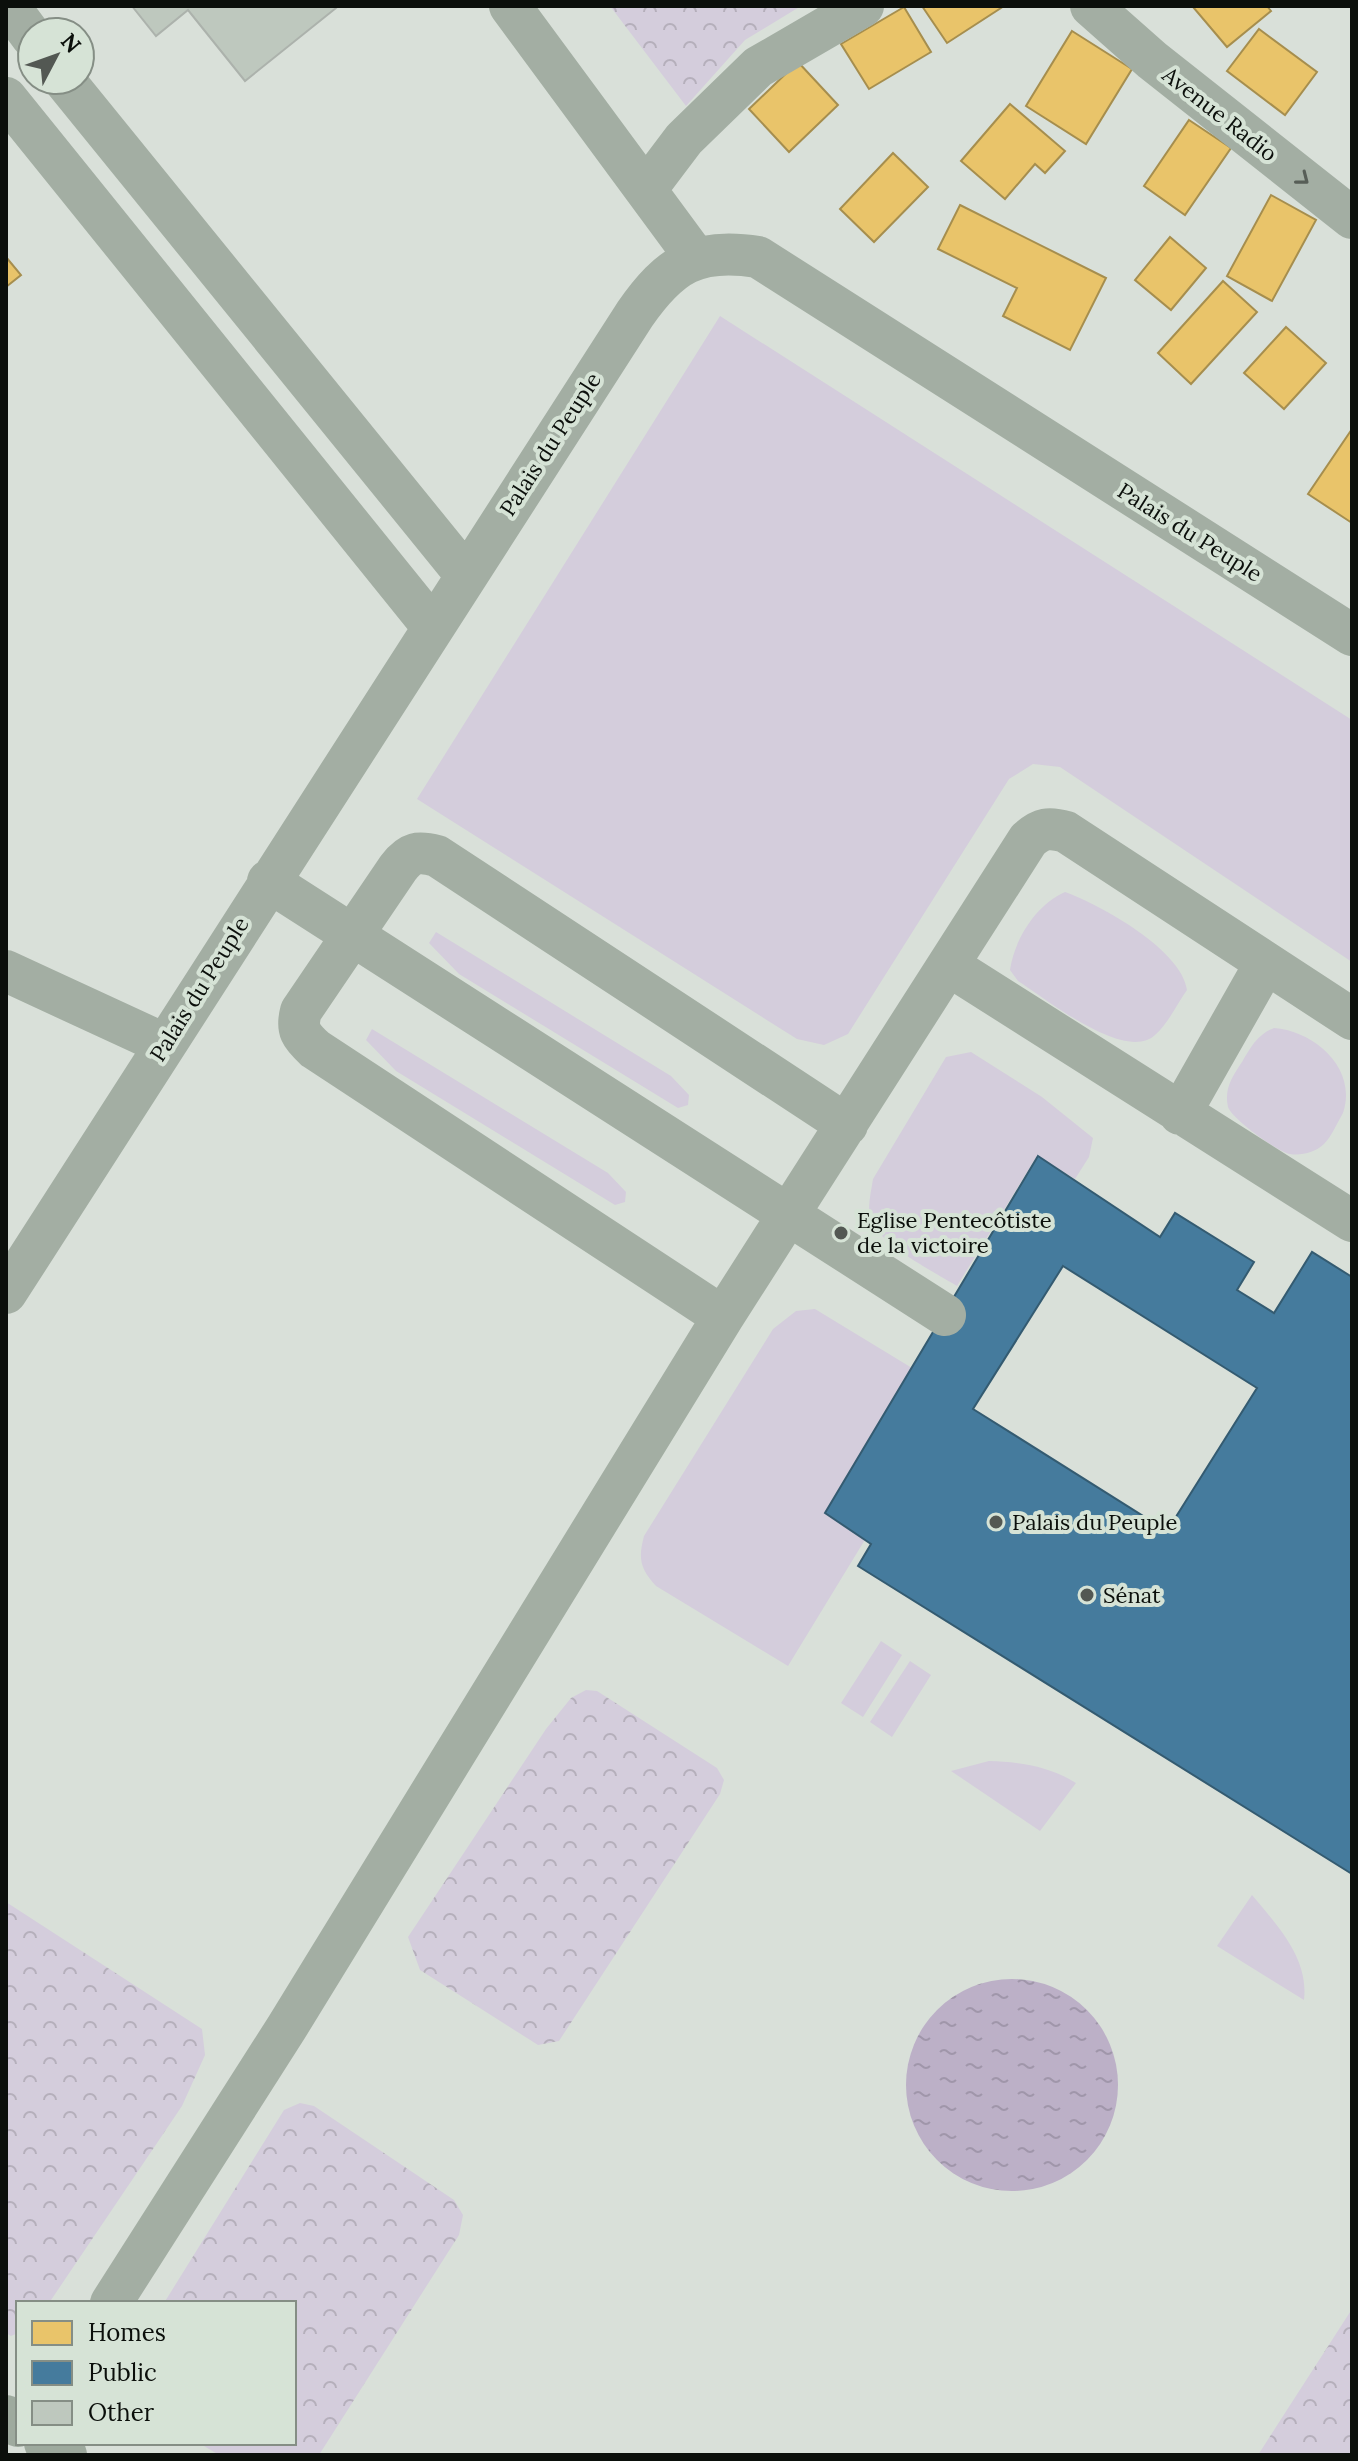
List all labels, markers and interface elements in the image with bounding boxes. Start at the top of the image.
north arrow [16,16,96,96]
text: N [55,27,87,58]
street label: Avenue Radio [1156,60,1283,167]
one-way arrow [1294,170,1309,184]
street label: Palais du Peuple [493,367,607,521]
street label: Palais du Peuple [1112,476,1268,588]
street label: Palais du Peuple [143,911,255,1067]
place label: Eglise Pentecôtiste de la victoire [857,1206,1052,1259]
marker: Eglise Pentecôtiste de la victoire [832,1224,850,1242]
place label: Palais du Peuple [1012,1508,1177,1536]
marker: Palais du Peuple [987,1513,1005,1531]
place label: Sénat [1103,1581,1161,1609]
marker: Sénat [1078,1586,1096,1604]
legend [16,2301,296,2445]
text: Homes [88,2317,166,2348]
text: Public [88,2357,157,2388]
text: Other [88,2397,155,2428]

